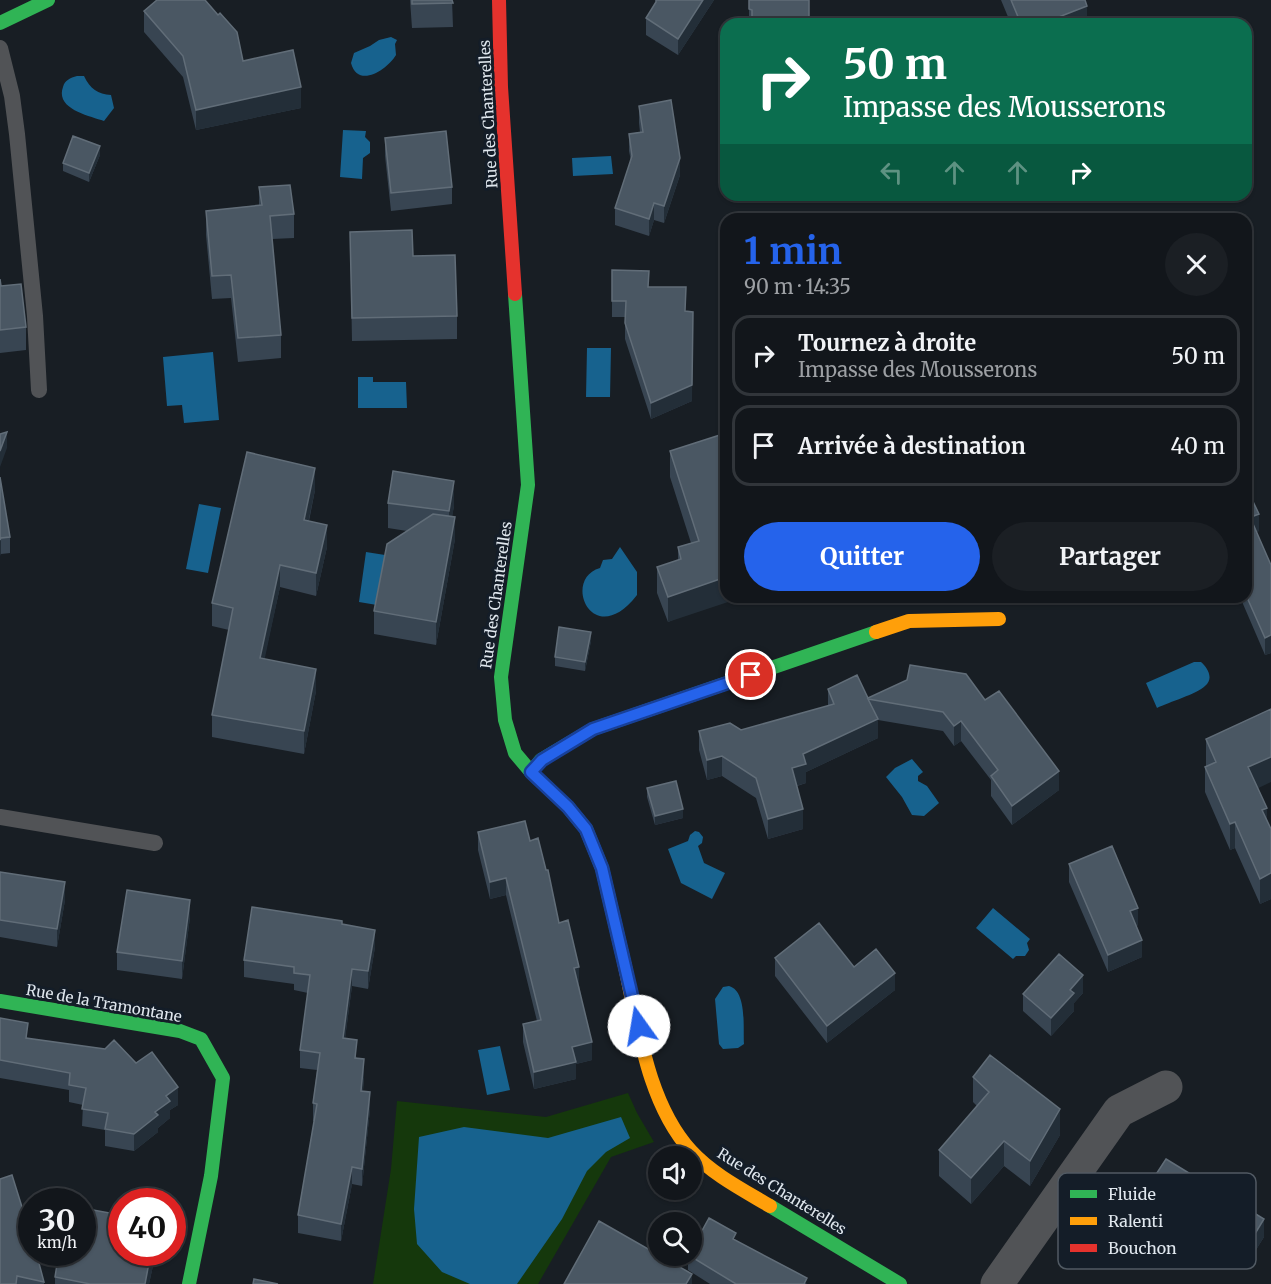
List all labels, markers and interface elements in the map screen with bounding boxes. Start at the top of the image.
text: 50 m [843,38,947,90]
street label: Rue des Chanterelles [475,39,501,189]
icon: right [744,42,822,120]
text: Impasse des Mousserons [843,90,1166,124]
icon: left [875,156,908,189]
icon: ahead [938,156,971,189]
icon: ahead [1001,156,1034,189]
icon: right [1064,156,1097,189]
text: 1 min [744,229,842,274]
button: close [1165,233,1228,296]
text: 90 m · 14:35 [744,274,851,299]
text: Tournez à droite [798,329,976,357]
icon: right [747,339,780,372]
text: 50 m [1171,342,1225,370]
text: Impasse des Mousserons [798,357,1037,382]
icon: arrive [747,429,780,462]
text: Arrivée à destination [798,432,1026,460]
text: 40 m [1170,432,1225,460]
street label: Rue des Chanterelles [476,520,516,670]
button: Quitter [744,522,980,591]
button: Partager [992,522,1228,591]
pin [725,649,776,700]
icon: arrive [734,658,767,691]
street label: Rue de la Tramontane [25,980,184,1026]
position arrow [607,994,671,1058]
street label: Rue des Chanterelles [714,1144,850,1238]
map controls [648,1146,702,1266]
button: sound [648,1146,702,1200]
legend [1058,1173,1256,1269]
text: Fluide [1108,1184,1156,1204]
speed limit sign: 40 [108,1188,186,1266]
text: 30 [39,1201,75,1239]
text: Ralenti [1108,1211,1163,1231]
button: search [648,1212,702,1266]
text: km/h [37,1233,77,1252]
text: Bouchon [1108,1238,1177,1258]

